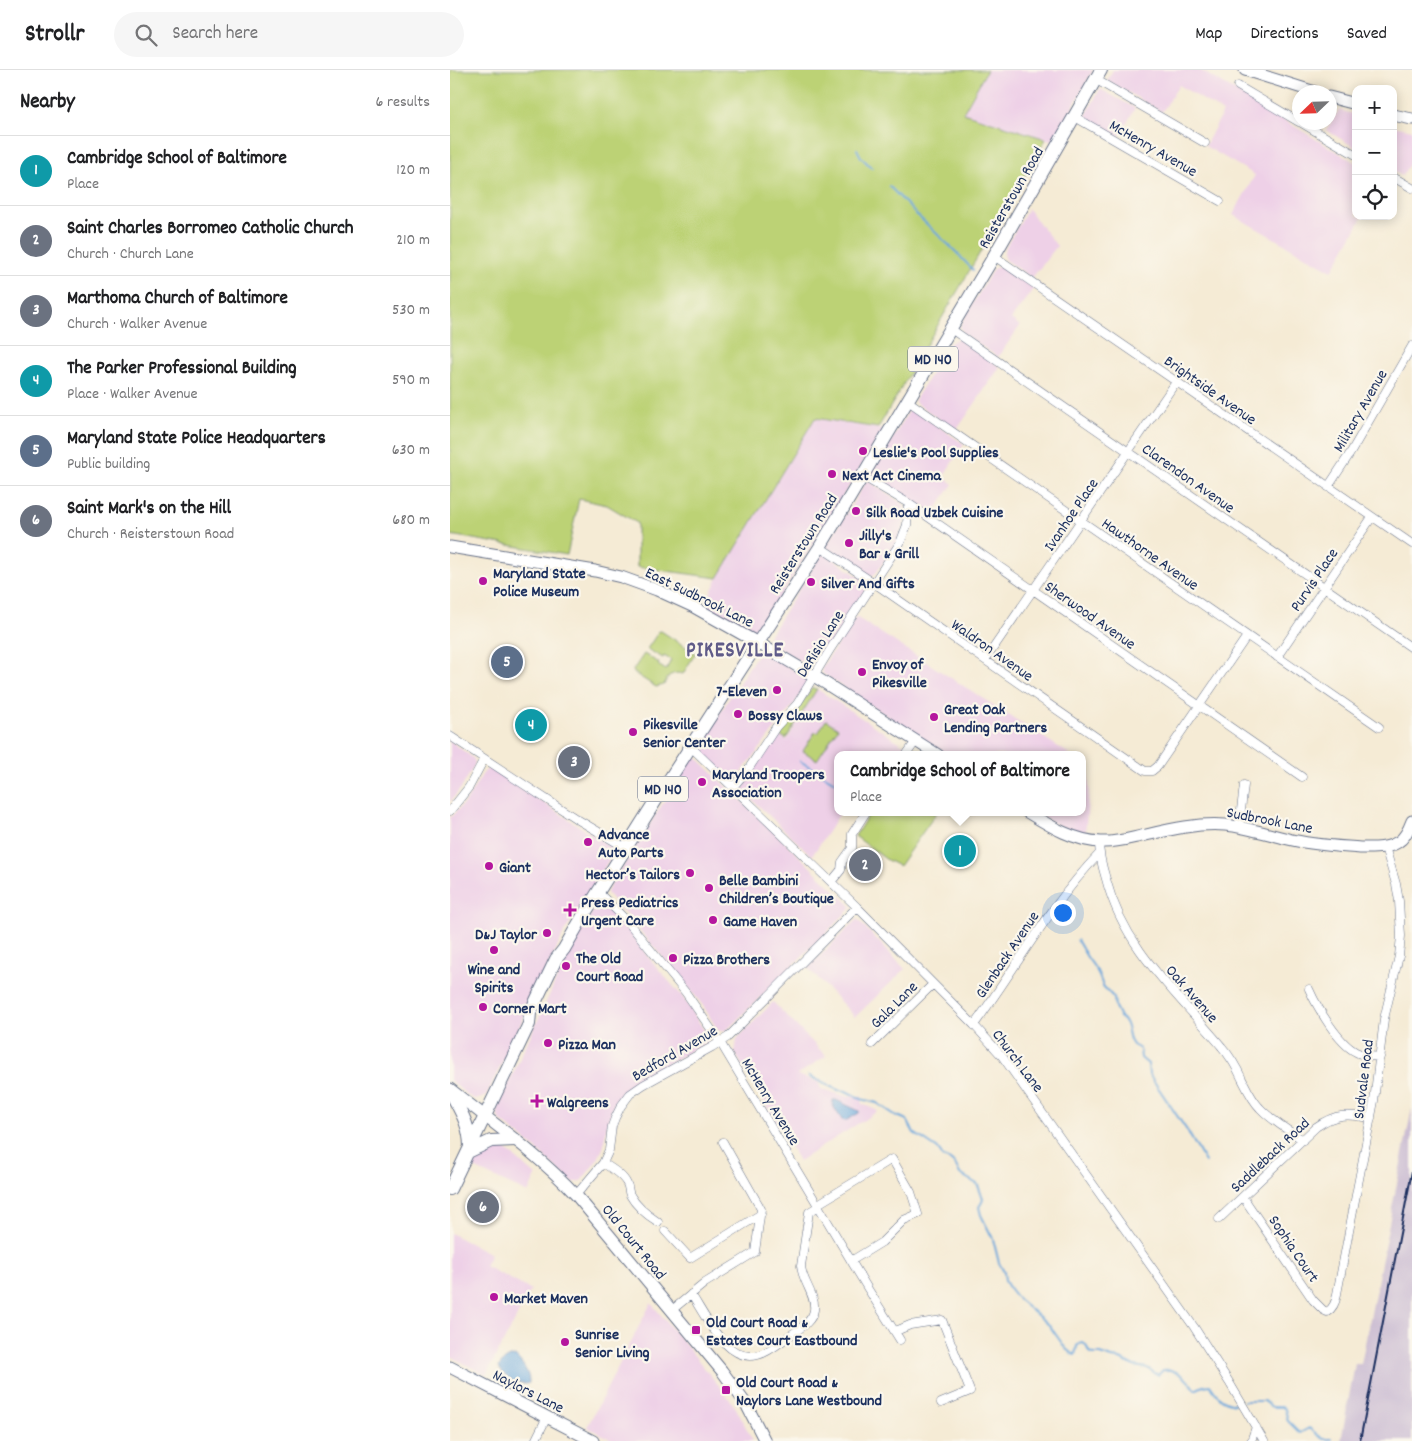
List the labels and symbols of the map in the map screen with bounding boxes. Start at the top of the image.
north arrow [1292,85,1337,130]
street label: McHenry Avenue [1104,115,1201,184]
street label: Reisterstown Road [974,143,1051,254]
road number: MD 140 [908,346,958,372]
street label: Brightside Avenue [1159,351,1261,432]
street label: Military Avenue [1328,366,1394,457]
street label: Clarendon Avenue [1136,438,1239,520]
place label: Leslie's Pool Supplies [873,442,999,465]
marker: Leslie's Pool Supplies [857,445,869,457]
place label: Next Act Cinema [842,465,942,488]
marker: Next Act Cinema [826,468,838,480]
street label: Ivanhoe Place [1039,474,1105,557]
street label: Reisterstown Road [764,490,844,599]
place label: Silk Road Uzbek Cuisine [866,502,1003,525]
marker: Silk Road Uzbek Cuisine [850,505,862,517]
street label: Hawthorne Avenue [1096,513,1203,597]
place label: Jilly's Bar & Grill [859,525,919,566]
marker: Jilly's Bar & Grill [843,537,855,549]
street label: Purvis Place [1285,544,1345,617]
street label: East Sudbrook Lane [641,562,757,635]
place label: Maryland State Police Museum [493,563,586,604]
place label: Silver And Gifts [821,573,915,596]
marker: Maryland State Police Museum [477,575,489,587]
marker: Silver And Gifts [805,576,817,588]
street label: Sherwood Avenue [1039,576,1140,656]
street label: DeRisio Lane [792,606,851,682]
street label: Waldron Avenue [946,614,1037,688]
district label: PIKESVILLE [686,637,784,667]
pin: 5 [491,643,523,681]
place label: Envoy of Pikesville [872,654,927,695]
marker: Envoy of Pikesville [856,666,868,678]
place label: 7-Eleven [716,681,767,704]
marker: 7-Eleven [771,684,783,696]
place label: Great Oak Lending Partners [944,699,1047,740]
place label: Bossy Claws [748,705,823,728]
pin: 4 [515,706,547,744]
marker: Bossy Claws [732,708,744,720]
marker: Great Oak Lending Partners [928,711,940,723]
place label: Pikesville Senior Center [643,714,726,755]
marker: Pikesville Senior Center [627,726,639,738]
pin: 3 [558,743,590,781]
place label: Maryland Troopers Association [712,764,825,805]
road number: MD 140 [638,776,688,802]
marker: Maryland Troopers Association [696,776,708,788]
street label: Sudbrook Lane [1224,802,1315,841]
place label: Advance Auto Parts [598,824,664,865]
pin: 1 [944,832,976,870]
marker: Advance Auto Parts [582,836,594,848]
pin: 2 [849,846,881,884]
place label: Giant [499,857,531,880]
marker: Giant [483,860,495,872]
place label: Hector’s Tailors [585,864,680,887]
marker: Hector’s Tailors [684,867,696,879]
place label: Belle Bambini Children’s Boutique [719,870,834,911]
marker: Belle Bambini Children’s Boutique [703,882,715,894]
place label: Press Pediatrics Urgent Care [581,892,679,933]
your location [1050,900,1076,926]
marker: Press Pediatrics Urgent Care [563,903,577,917]
street label: Glenback Avenue [970,907,1046,1004]
place label: Game Haven [723,911,797,934]
marker: Game Haven [707,914,719,926]
place label: D&J Taylor [475,924,538,947]
marker: D&J Taylor [541,927,553,939]
marker: Wine and Spirits [488,944,500,956]
place label: The Old Court Road [576,948,643,989]
place label: Pizza Brothers [683,949,770,972]
marker: Pizza Brothers [667,952,679,964]
place label: Wine and Spirits [468,959,520,1000]
marker: The Old Court Road [560,960,572,972]
street label: Oak Avenue [1159,960,1223,1029]
street label: Gala Lane [866,977,924,1035]
place label: Corner Mart [493,998,567,1021]
marker: Corner Mart [477,1001,489,1013]
street label: Bedford Avenue [628,1020,722,1088]
street label: Church Lane [986,1025,1048,1098]
place label: Pizza Man [558,1034,616,1057]
marker: Pizza Man [542,1037,554,1049]
street label: Sudvale Road [1348,1038,1381,1120]
street label: McHenry Avenue [735,1054,805,1150]
place label: Walgreens [547,1092,609,1115]
marker: Walgreens [531,1095,543,1107]
street label: Saddleback Road [1226,1113,1316,1199]
pin: 6 [467,1188,499,1226]
street label: Old Court Road [595,1200,671,1285]
street label: Sophia Court [1262,1211,1324,1288]
place label: Market Maven [504,1288,588,1311]
marker: Market Maven [488,1291,500,1303]
place label: Old Court Road & Estates Court Eastbound [706,1312,857,1353]
place label: Sunrise Senior Living [575,1324,650,1365]
marker: Old Court Road & Estates Court Eastbound [690,1324,702,1336]
marker: Sunrise Senior Living [559,1336,571,1348]
street label: Naylors Lane [488,1364,568,1420]
place label: Old Court Road & Naylors Lane Westbound [736,1372,882,1413]
marker: Old Court Road & Naylors Lane Westbound [720,1384,732,1396]

